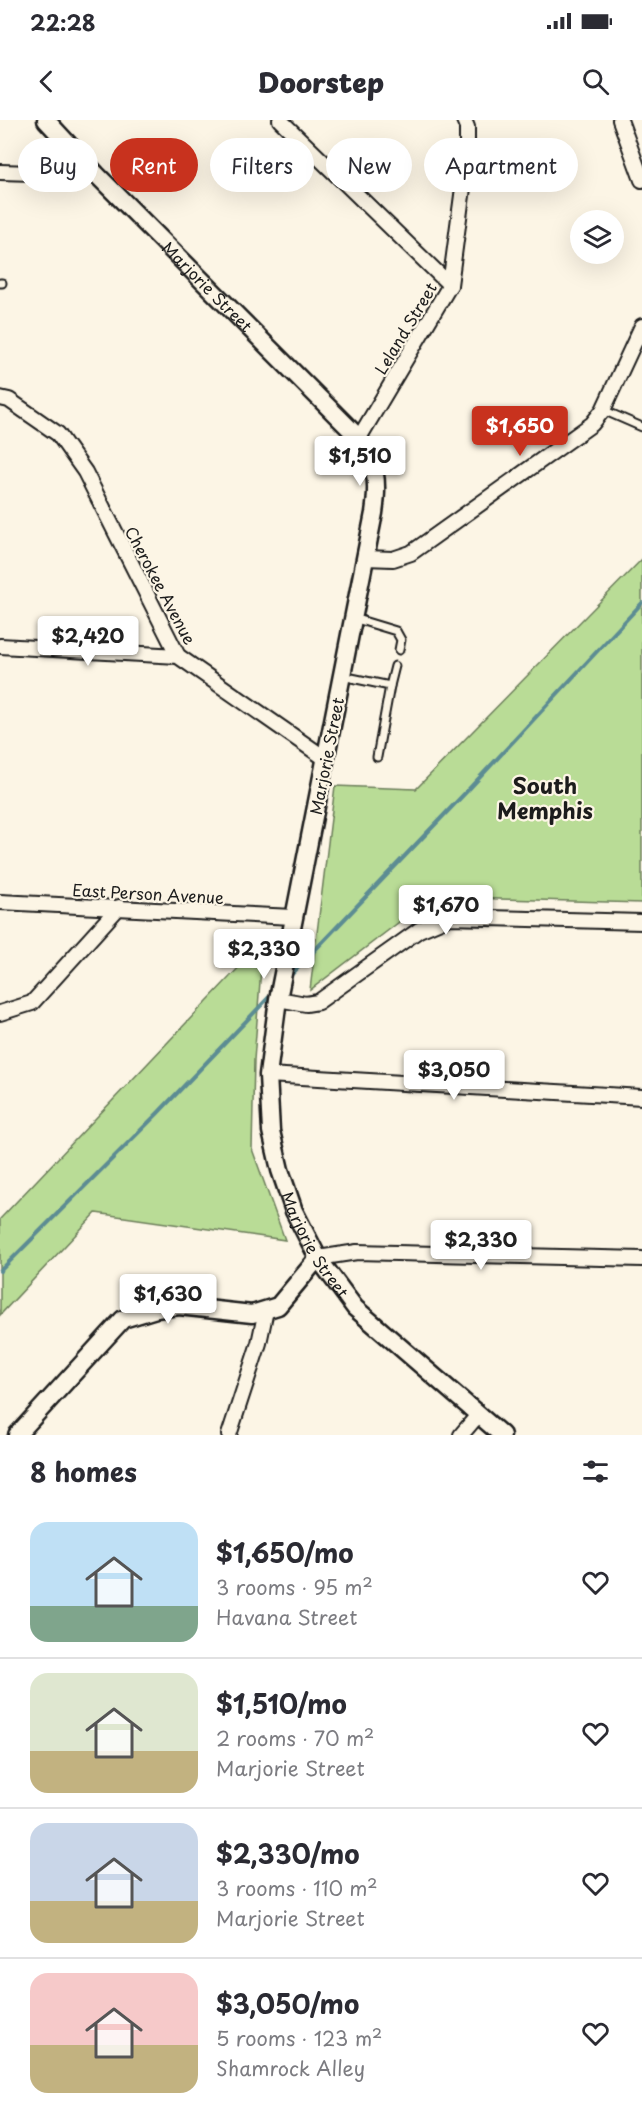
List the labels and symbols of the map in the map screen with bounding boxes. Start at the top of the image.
street label: Marjorie Street [157,236,259,337]
street label: Leland Street [368,277,442,379]
pin: $1,650 [471,406,569,457]
pin: $1,510 [311,436,409,487]
street label: Cherokee Avenue [120,521,202,649]
pin: $2,420 [39,616,137,667]
street label: Marjorie Street [303,695,349,817]
district label: South Memphis [497,768,593,826]
street label: East Person Avenue [72,877,225,909]
pin: $1,670 [397,885,495,936]
pin: $2,330 [215,929,313,980]
pin: $3,050 [405,1050,503,1101]
street label: Marjorie Street [276,1188,355,1303]
pin: $2,330 [432,1220,530,1271]
pin: $1,630 [119,1274,217,1325]

